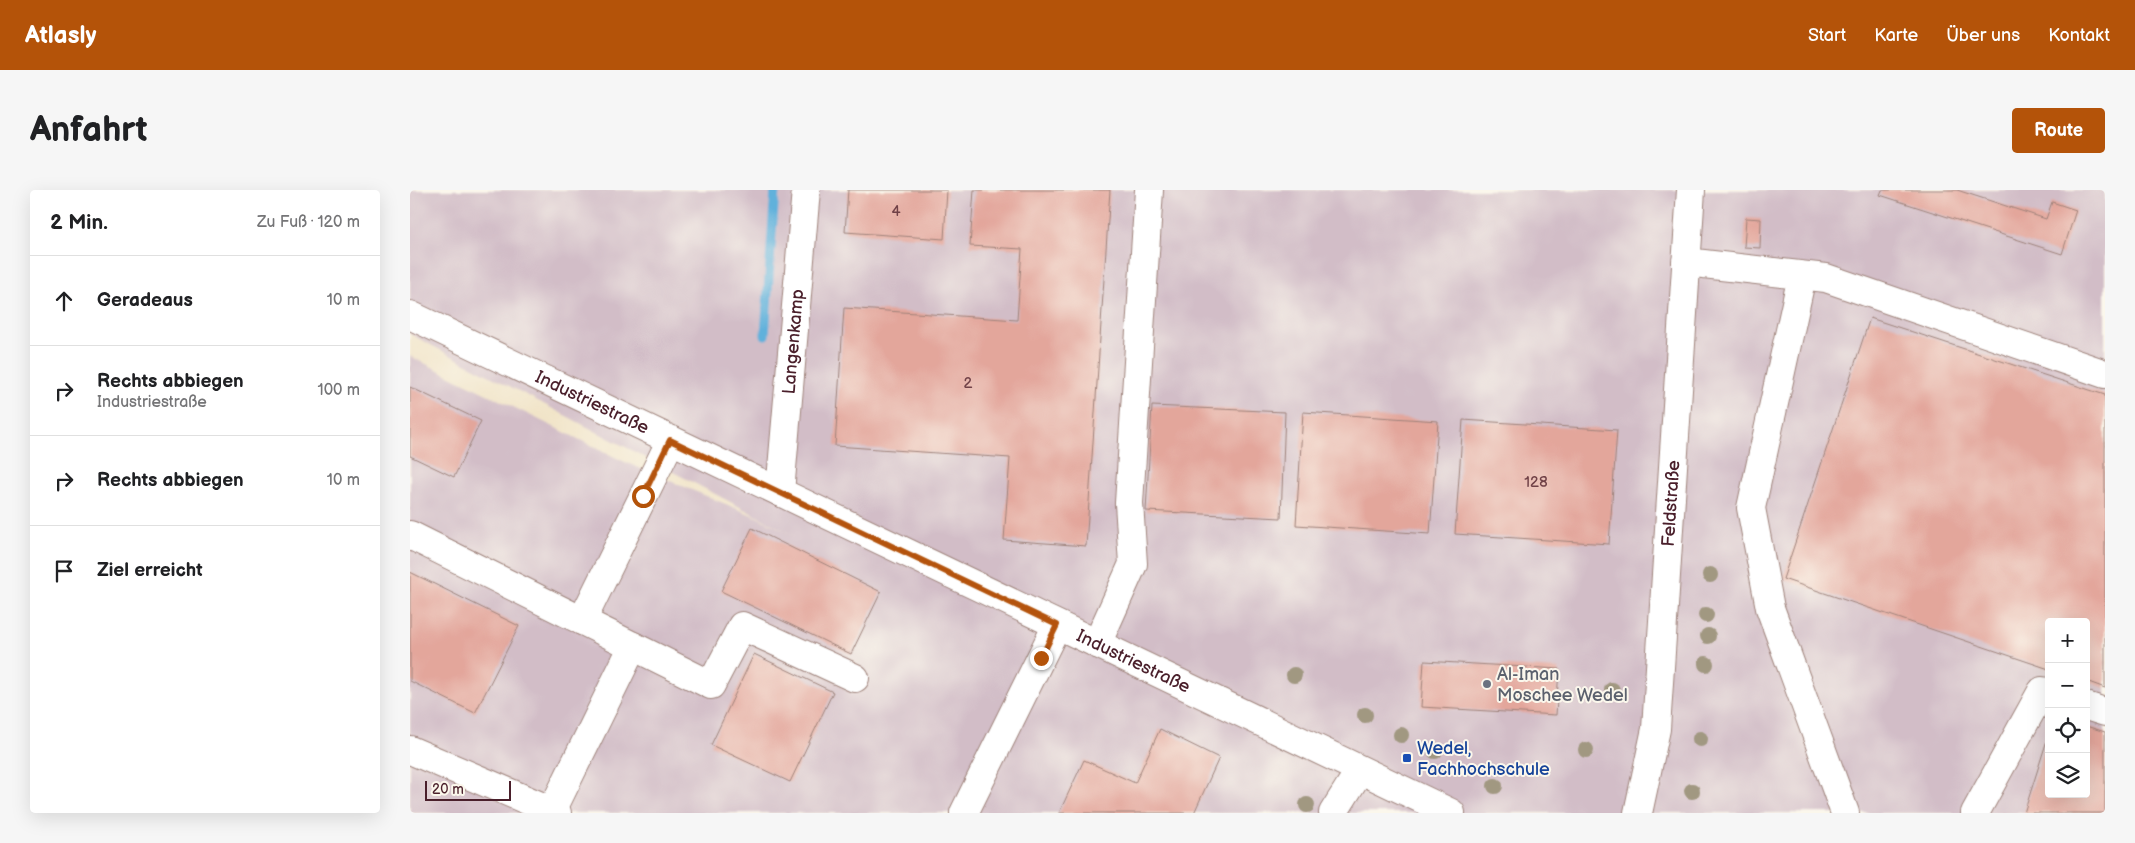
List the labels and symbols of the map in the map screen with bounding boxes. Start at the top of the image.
house number: 4 [891,202,901,221]
street label: Langenkamp [778,288,808,395]
street label: Industriestraße [532,367,653,439]
house number: 2 [964,374,973,393]
street label: Feldstraße [1658,459,1684,547]
house number: 128 [1524,473,1548,492]
route start [632,485,655,508]
street label: Industriestraße [1073,625,1194,698]
route end [1030,647,1053,670]
place label: Al-Iman Moschee Wedel [1497,664,1628,706]
marker: Al-Iman Moschee Wedel [1481,678,1493,690]
place label: Wedel, Fachhochschule [1417,738,1550,780]
marker: Wedel, Fachhochschule [1401,752,1413,764]
scale bar [425,778,511,801]

